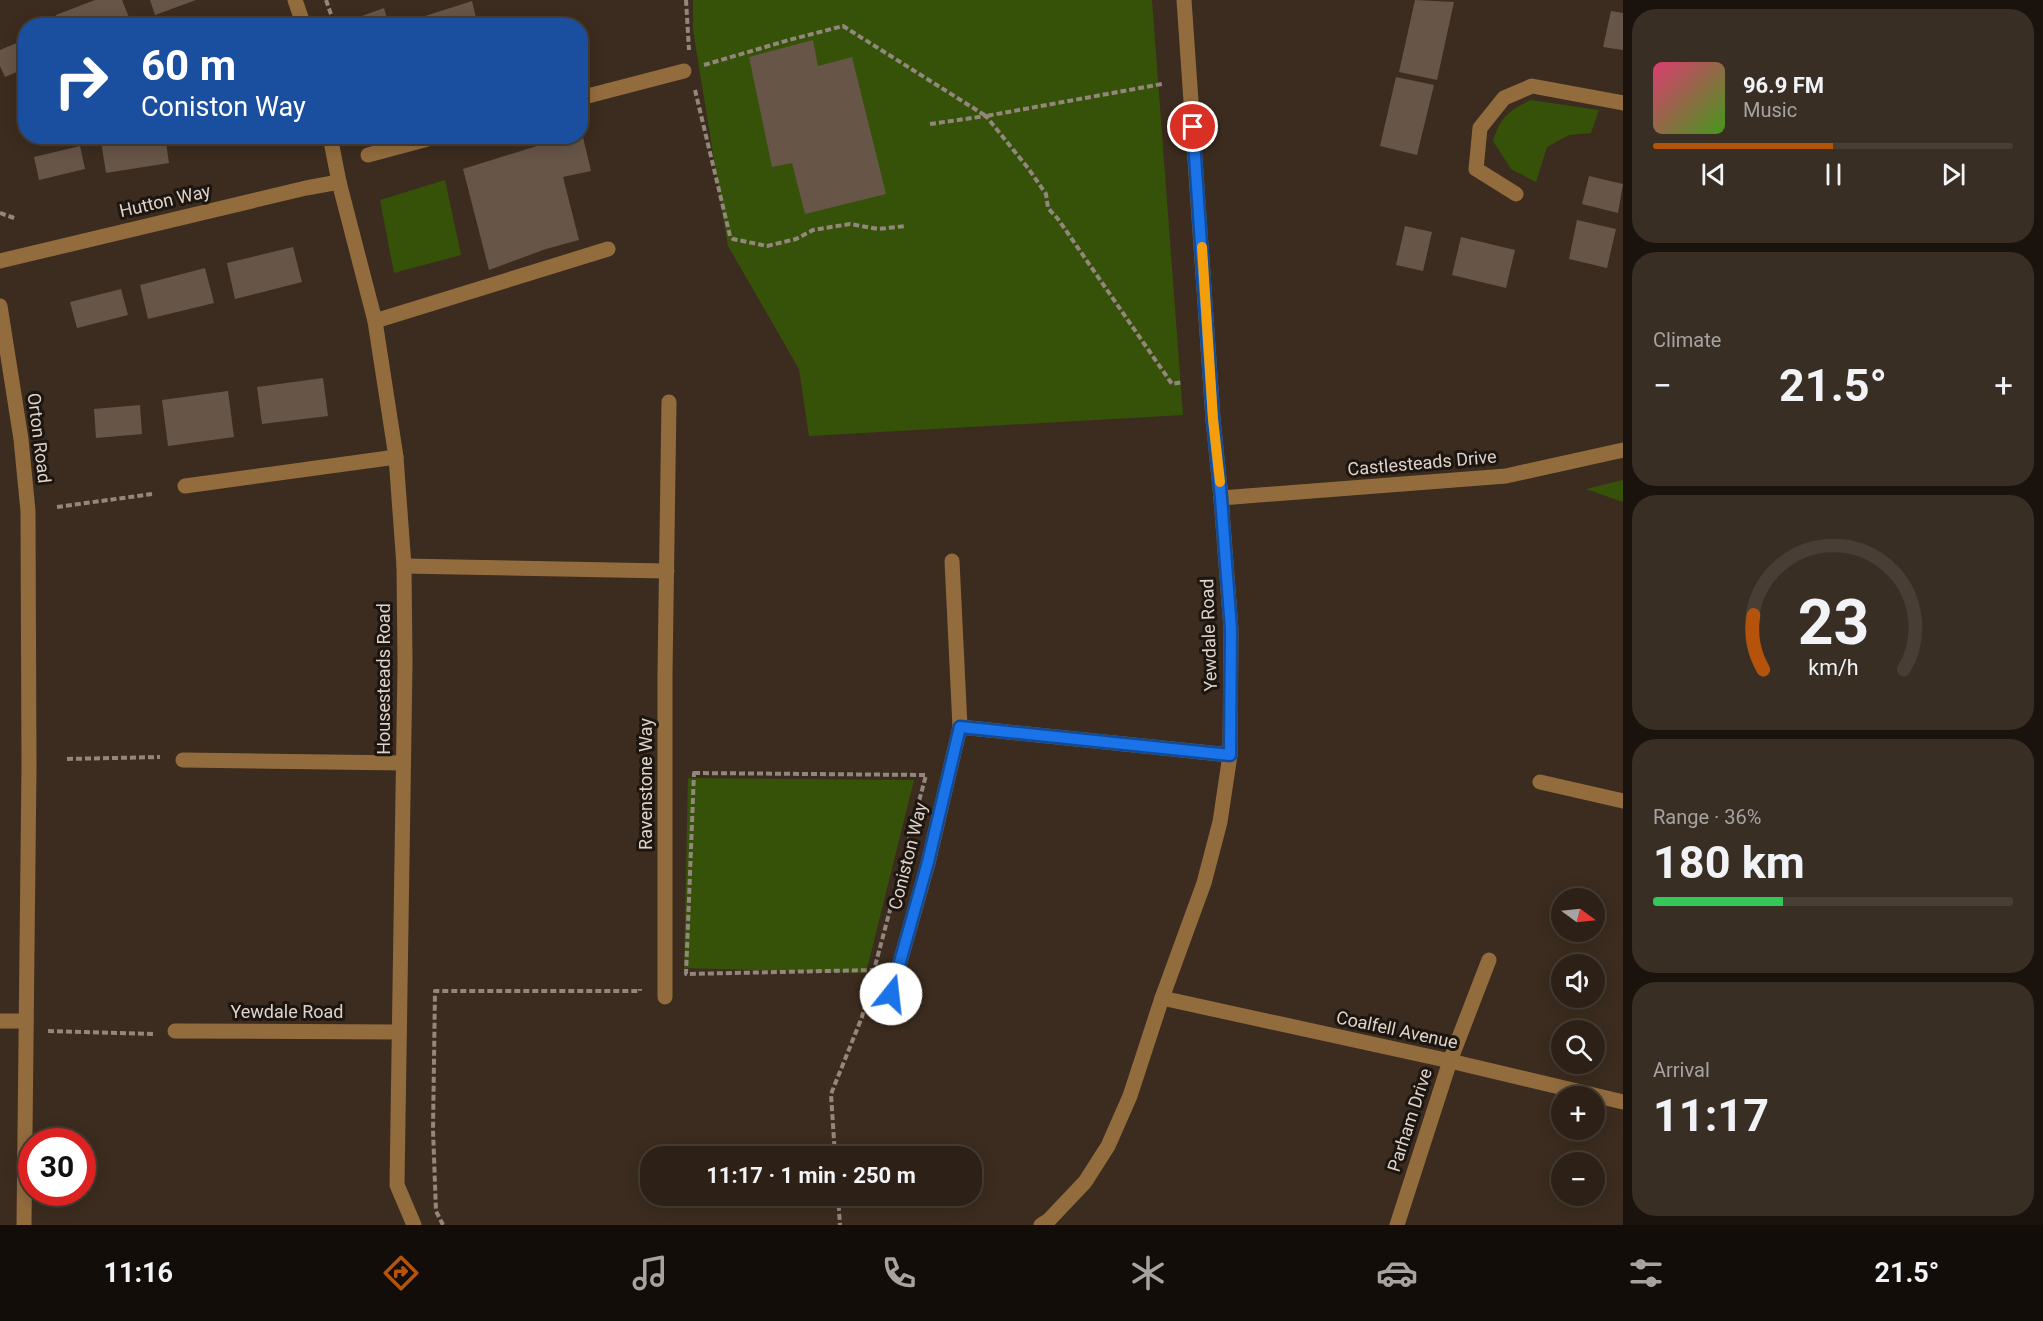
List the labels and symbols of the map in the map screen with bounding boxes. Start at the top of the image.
pin [1167,101,1218,152]
street label: Hutton Way [117,180,213,221]
street label: Orton Road [24,392,55,484]
street label: Castlesteads Drive [1347,446,1497,479]
street label: Yewdale Road [1196,578,1221,692]
street label: Housesteads Road [373,603,394,755]
street label: Ravenstone Way [635,718,656,850]
street label: Coniston Way [884,800,931,912]
north arrow [1551,888,1605,942]
position arrow [859,962,923,1026]
street label: Yewdale Road [231,1001,343,1022]
street label: Coalfell Avenue [1334,1006,1460,1053]
street label: Parham Drive [1383,1065,1436,1174]
speed limit sign: 30 [18,1128,96,1206]

